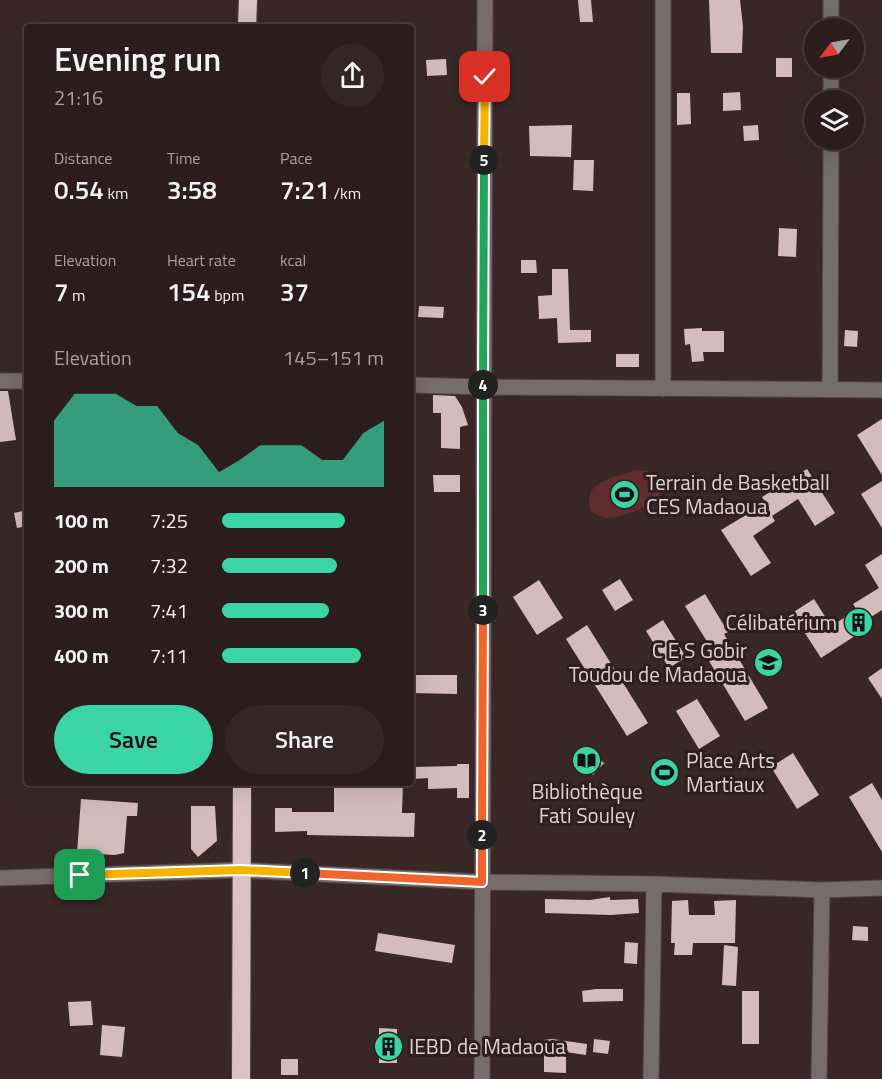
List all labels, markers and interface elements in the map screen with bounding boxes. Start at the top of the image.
north arrow [804,18,864,78]
map controls [804,18,864,150]
text: Evening run [54,34,221,84]
button: share [321,44,384,107]
pin [459,51,510,102]
icon: check [468,60,501,93]
text: 21:16 [54,82,103,113]
button: layers [804,90,864,150]
pin: 5 [469,145,499,175]
text: Distance [54,146,112,170]
text: Time [167,146,200,170]
text: Pace [280,146,312,170]
text: 5 [480,148,488,172]
text: 0.54 [54,170,104,209]
text: 3:58 [167,170,217,209]
text: 7:21 [280,170,330,209]
text: km [104,181,128,205]
text: /km [330,181,361,205]
text: Elevation [54,248,116,272]
text: Heart rate [167,248,236,272]
text: kcal [280,248,306,272]
text: 7 [54,272,69,311]
text: 154 [167,272,211,311]
text: 37 [280,272,309,311]
text: m [69,283,85,307]
text: bpm [211,283,244,307]
text: Elevation [54,342,132,373]
text: 145–151 m [283,342,384,373]
pin: 4 [468,370,498,400]
text: 4 [479,373,487,397]
place label: Terrain de Basketball CES Madaoua [646,466,830,522]
sports icon: Terrain de Basketball CES Madaoua [609,478,641,510]
text: 100 m [54,505,109,536]
text: 7:25 [150,505,188,536]
text: 200 m [54,550,109,581]
text: 7:32 [150,550,188,581]
text: 300 m [54,595,109,626]
text: 7:41 [150,595,188,626]
pin: 3 [468,595,498,625]
text: 3 [479,598,487,622]
place label: Célibatérium [726,606,837,638]
building icon: Célibatérium [842,606,874,638]
place label: C E S Gobir Toudou de Madaoua [569,634,747,690]
text: 400 m [54,640,109,671]
text: 7:11 [150,640,188,671]
school or university icon: C E S Gobir Toudou de Madaoua [752,646,784,678]
button: Save [54,705,213,774]
button: Share [225,705,384,774]
library icon: Bibliothèque Fati Souley [571,744,603,776]
place label: Place Arts Martiaux [686,744,775,800]
sports icon: Place Arts Martiaux [649,756,681,788]
place label: Bibliothèque Fati Souley [531,775,643,831]
pin: 2 [467,820,497,850]
text: 2 [478,823,486,847]
pin [54,849,105,900]
icon: arrive [63,858,96,891]
pin: 1 [290,858,320,888]
text: 1 [301,861,309,885]
building icon: IEBD de Madaoua [372,1030,404,1062]
place label: IEBD de Madaoua [409,1030,566,1062]

